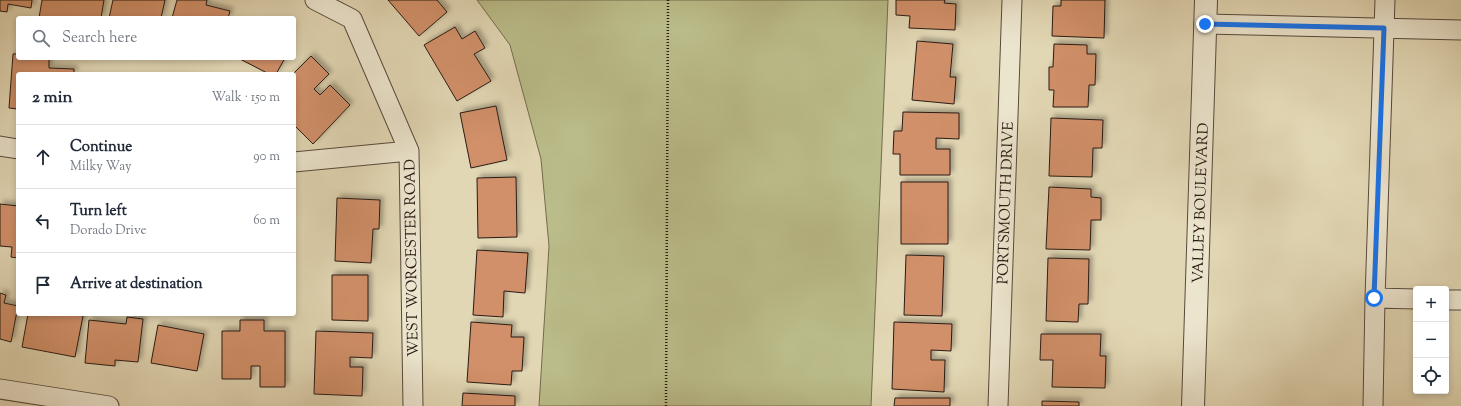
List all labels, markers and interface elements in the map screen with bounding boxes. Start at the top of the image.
route end [1196,15,1214,33]
search box [16,16,296,60]
icon: search [30,27,52,49]
text: Search here [62,28,137,49]
text: 2 min [32,86,73,110]
text: Walk · 150 m [211,89,280,107]
street label: PORTSMOUTH DRIVE [993,121,1020,285]
street label: VALLEY BOULEVARD [1188,122,1215,284]
text: Continue [70,137,132,158]
icon: ahead [32,146,54,168]
text: 90 m [253,148,280,166]
text: Milky Way [70,158,131,176]
street label: WEST WORCESTER ROAD [400,159,425,357]
text: Turn left [70,201,127,222]
icon: left [32,210,54,232]
text: 60 m [253,212,280,230]
text: Dorado Drive [70,222,146,240]
icon: arrive [32,274,54,296]
text: Arrive at destination [70,274,203,295]
map controls [1413,286,1449,394]
button: + [1413,286,1449,322]
route start [1365,289,1383,307]
button: − [1413,322,1449,358]
button: locate [1413,358,1449,394]

